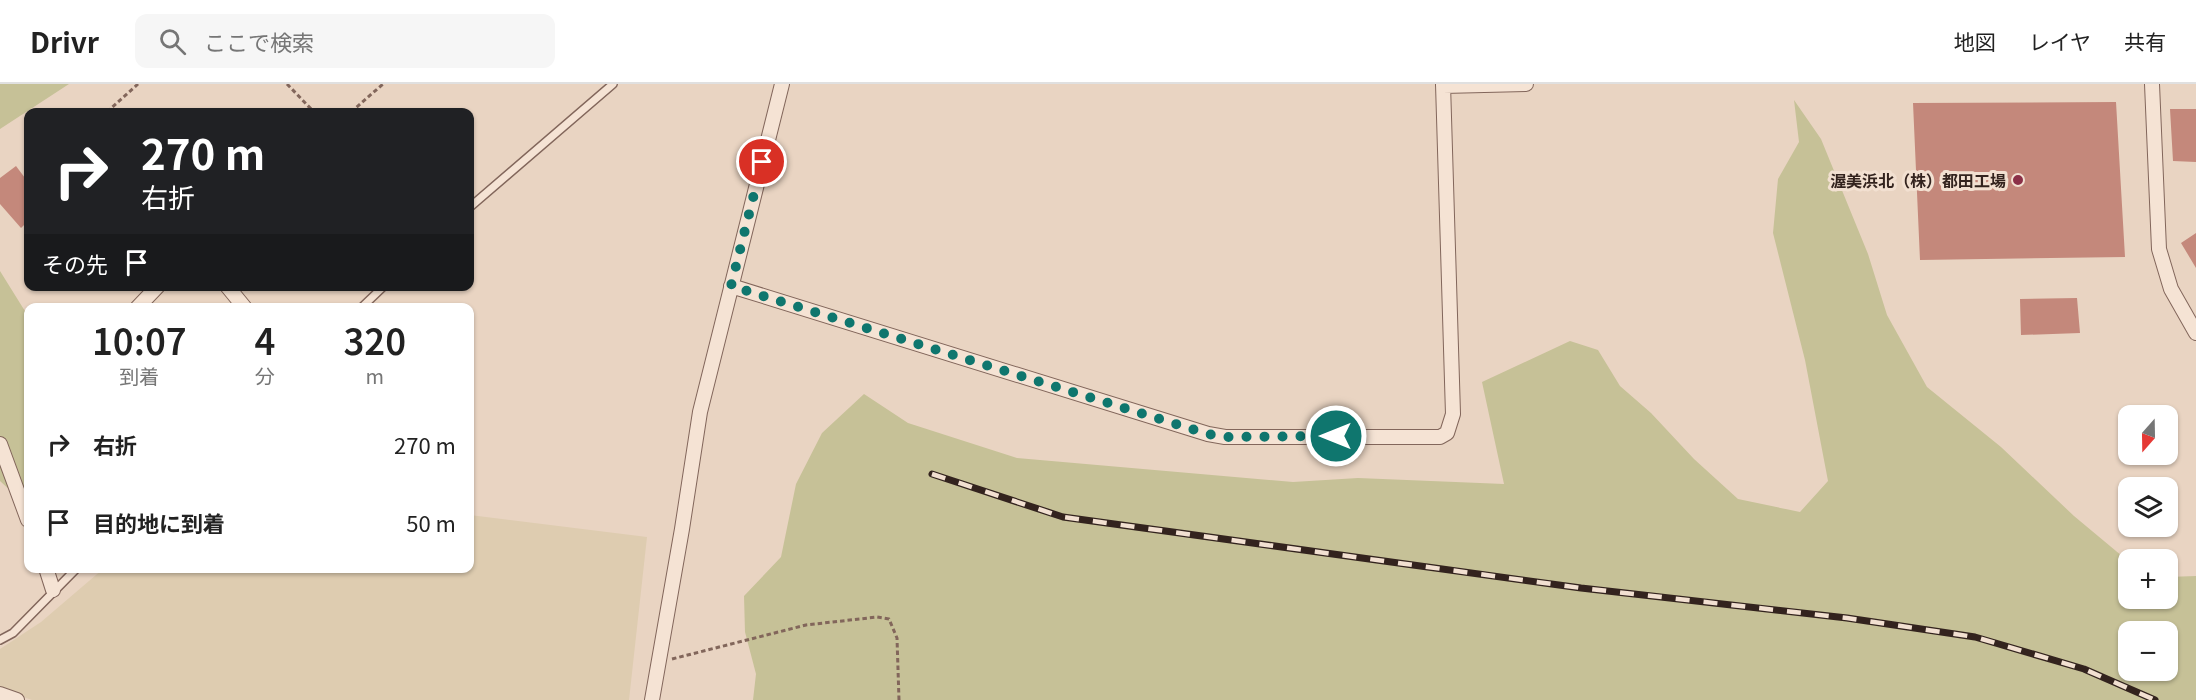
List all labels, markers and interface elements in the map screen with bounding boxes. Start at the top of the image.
search box [135,14,555,68]
text: Drivr [30,21,99,61]
icon: search [156,25,189,58]
text: ここで検索 [204,25,314,57]
text: 地図 [1954,26,1996,56]
text: レイヤ [2029,26,2091,56]
text: 共有 [2124,26,2166,56]
text: 270 m [141,121,265,182]
icon: right [42,132,120,210]
pin [736,136,787,187]
icon: arrive [745,145,778,178]
place label: 渥美浜北（株）都田工場 [1830,168,2006,192]
marker: 渥美浜北（株）都田工場 [2011,173,2025,187]
text: 右折 [141,177,195,216]
icon: arrive [120,246,153,279]
text: その先 [42,247,108,279]
text: 10:07 [92,313,187,365]
text: 4 [255,313,275,365]
text: 320 [343,313,406,365]
text: 到着 [119,361,159,390]
text: 分 [255,361,275,390]
text: m [365,361,384,390]
position arrow [1304,404,1368,468]
north arrow [2118,405,2178,465]
map controls [2118,405,2178,681]
icon: right [42,428,75,461]
text: 右折 [93,428,137,460]
text: 270 m [394,428,456,460]
button: layers [2118,477,2178,537]
icon: arrive [42,506,75,539]
text: 目的地に到着 [93,506,225,538]
text: 50 m [406,506,456,538]
button: + [2118,549,2178,609]
button: − [2118,621,2178,681]

